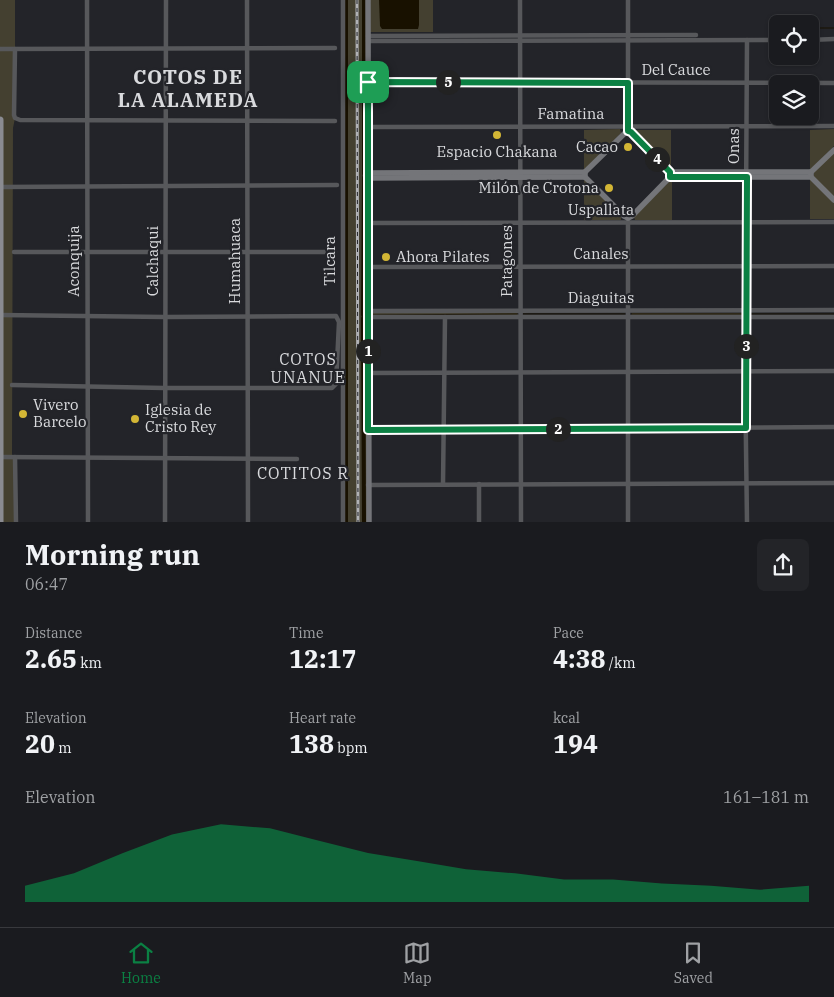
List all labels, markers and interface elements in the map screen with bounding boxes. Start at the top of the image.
map controls [769,15,819,125]
button: locate [769,15,819,65]
street label: Del Cauce [641,60,711,79]
pin [347,61,389,103]
district label: COTOS DE LA ALAMEDA [118,63,258,113]
icon: arrive [354,68,382,96]
pin: 5 [436,70,460,94]
text: 5 [444,73,453,91]
button: layers [769,75,819,125]
street label: Famatina [537,104,605,123]
street label: Onas [724,128,743,164]
marker: Espacio Chakana [491,129,503,141]
place label: Cacao [576,137,618,156]
marker: Cacao [622,141,634,153]
place label: Espacio Chakana [437,142,557,161]
pin: 4 [644,146,670,172]
text: 4 [653,150,662,168]
place label: Milón de Crotona [478,178,599,197]
marker: Milón de Crotona [603,182,615,194]
street label: Uspallata [568,200,634,219]
street label: Humahuaca [225,218,244,304]
street label: Aconquija [64,225,83,297]
street label: Calchaqui [143,225,162,296]
street label: Patagones [497,225,516,297]
street label: Tilcara [320,236,339,286]
street label: Canales [573,244,629,263]
place label: Ahora Pilates [396,247,490,266]
marker: Ahora Pilates [380,251,392,263]
street label: Diaguitas [568,288,634,307]
pin: 3 [734,334,758,358]
text: 3 [742,337,751,355]
pin: 1 [356,338,380,364]
text: 1 [364,342,373,360]
district label: COTOS UNANUE [270,349,346,387]
place label: Vivero Barcelo [33,395,86,431]
place label: Iglesia de Cristo Rey [145,400,216,436]
marker: Vivero Barcelo [17,408,29,420]
marker: Iglesia de Cristo Rey [129,413,141,425]
pin: 2 [546,416,570,442]
text: 2 [554,420,563,438]
district label: COTITOS R [257,463,349,483]
text: Morning run [25,536,200,573]
button: share [757,539,809,591]
text: 06:47 [25,574,68,594]
text: Distance [25,624,82,642]
text: Time [289,624,323,642]
text: Pace [553,624,584,642]
text: 2.65 [25,642,77,675]
text: 12:17 [289,642,357,675]
text: 4:38 [553,642,606,675]
text: km [77,654,102,672]
text: /km [606,654,635,672]
text: Elevation [25,709,87,727]
text: Heart rate [289,709,356,727]
text: kcal [553,709,580,727]
text: 20 [25,727,55,760]
text: 138 [289,727,334,760]
text: 194 [553,727,598,760]
text: m [55,739,72,757]
text: bpm [334,739,368,757]
text: Elevation [25,787,95,807]
text: 161–181 m [723,787,809,807]
tab: Home [121,939,161,987]
tab: Map [403,939,432,987]
tab: Saved [674,939,713,987]

